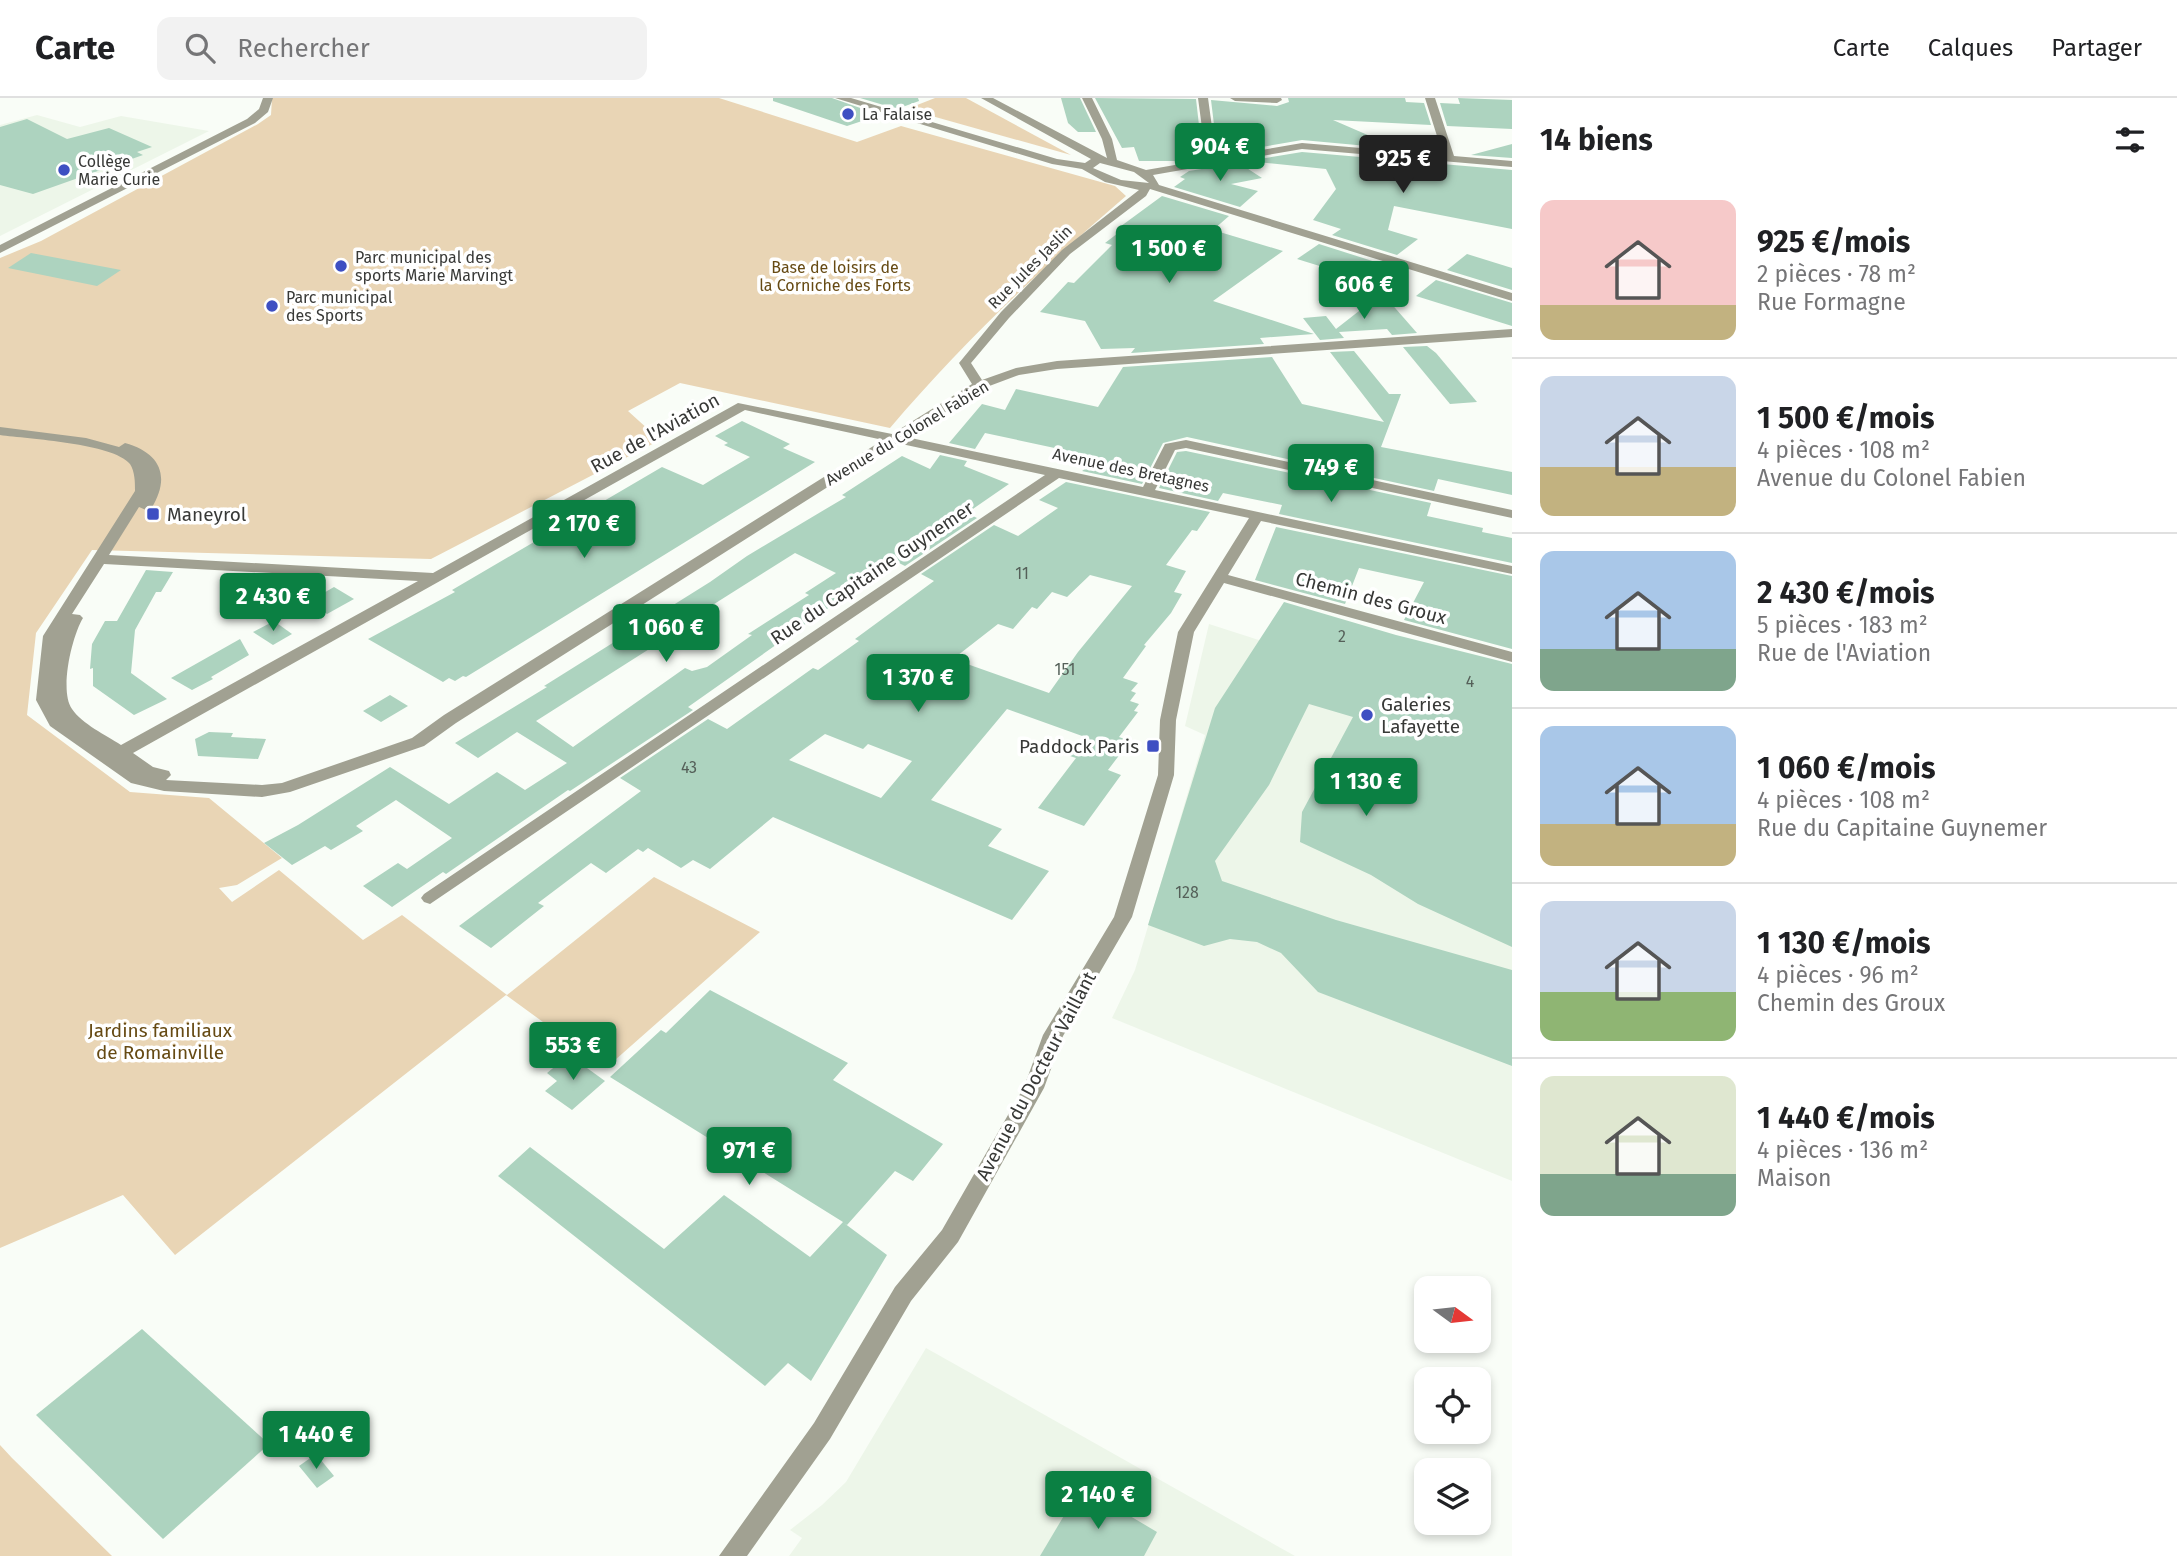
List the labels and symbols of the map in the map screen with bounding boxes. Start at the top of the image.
place label: La Falaise [862,105,932,124]
marker: La Falaise [840,106,856,122]
pin: 904 € [1171,123,1269,183]
pin: 925 € [1354,136,1452,195]
place label: Collège Marie Curie [78,152,160,189]
marker: Collège Marie Curie [56,162,72,178]
street label: Rue Jules Jaslin [984,221,1076,313]
pin: 1 500 € [1104,226,1234,285]
place label: Parc municipal des sports Marie Marvingt [355,248,513,285]
marker: Parc municipal des sports Marie Marvingt [333,258,349,274]
park label: Base de loisirs de la Corniche des Forts [759,258,911,295]
pin: 606 € [1315,262,1413,321]
place label: Parc municipal des Sports [286,288,393,325]
marker: Parc municipal des Sports [264,298,280,314]
street label: Avenue du Colonel Fabien [822,377,992,489]
street label: Rue de l'Aviation [586,388,724,478]
street label: Avenue des Bretagnes [1051,444,1211,496]
pin: 749 € [1282,444,1380,504]
street label: Rue du Capitaine Guynemer [766,496,978,650]
pin: 2 170 € [519,500,649,560]
place label: Maneyrol [167,503,247,526]
marker: Maneyrol [145,506,161,522]
house number: 11 [1015,564,1029,583]
street label: Chemin des Groux [1293,567,1450,629]
pin: 2 430 € [208,574,338,633]
pin: 1 060 € [601,604,731,664]
house number: 2 [1338,627,1346,646]
pin: 1 370 € [853,654,983,714]
house number: 151 [1054,660,1076,679]
house number: 4 [1466,672,1475,691]
place label: Galeries Lafayette [1381,693,1460,738]
marker: Galeries Lafayette [1359,707,1375,723]
place label: Paddock Paris [1019,735,1139,758]
marker: Paddock Paris [1145,738,1161,754]
house number: 43 [681,758,697,777]
pin: 1 130 € [1301,758,1431,818]
house number: 128 [1175,883,1199,902]
street label: Avenue du Docteur Vaillant [971,968,1101,1184]
park label: Jardins familiaux de Romainville [88,1019,233,1064]
pin: 553 € [524,1023,622,1082]
pin: 971 € [700,1128,798,1187]
north arrow [1414,1276,1491,1353]
pin: 1 440 € [251,1412,381,1471]
pin: 2 140 € [1033,1472,1163,1531]

